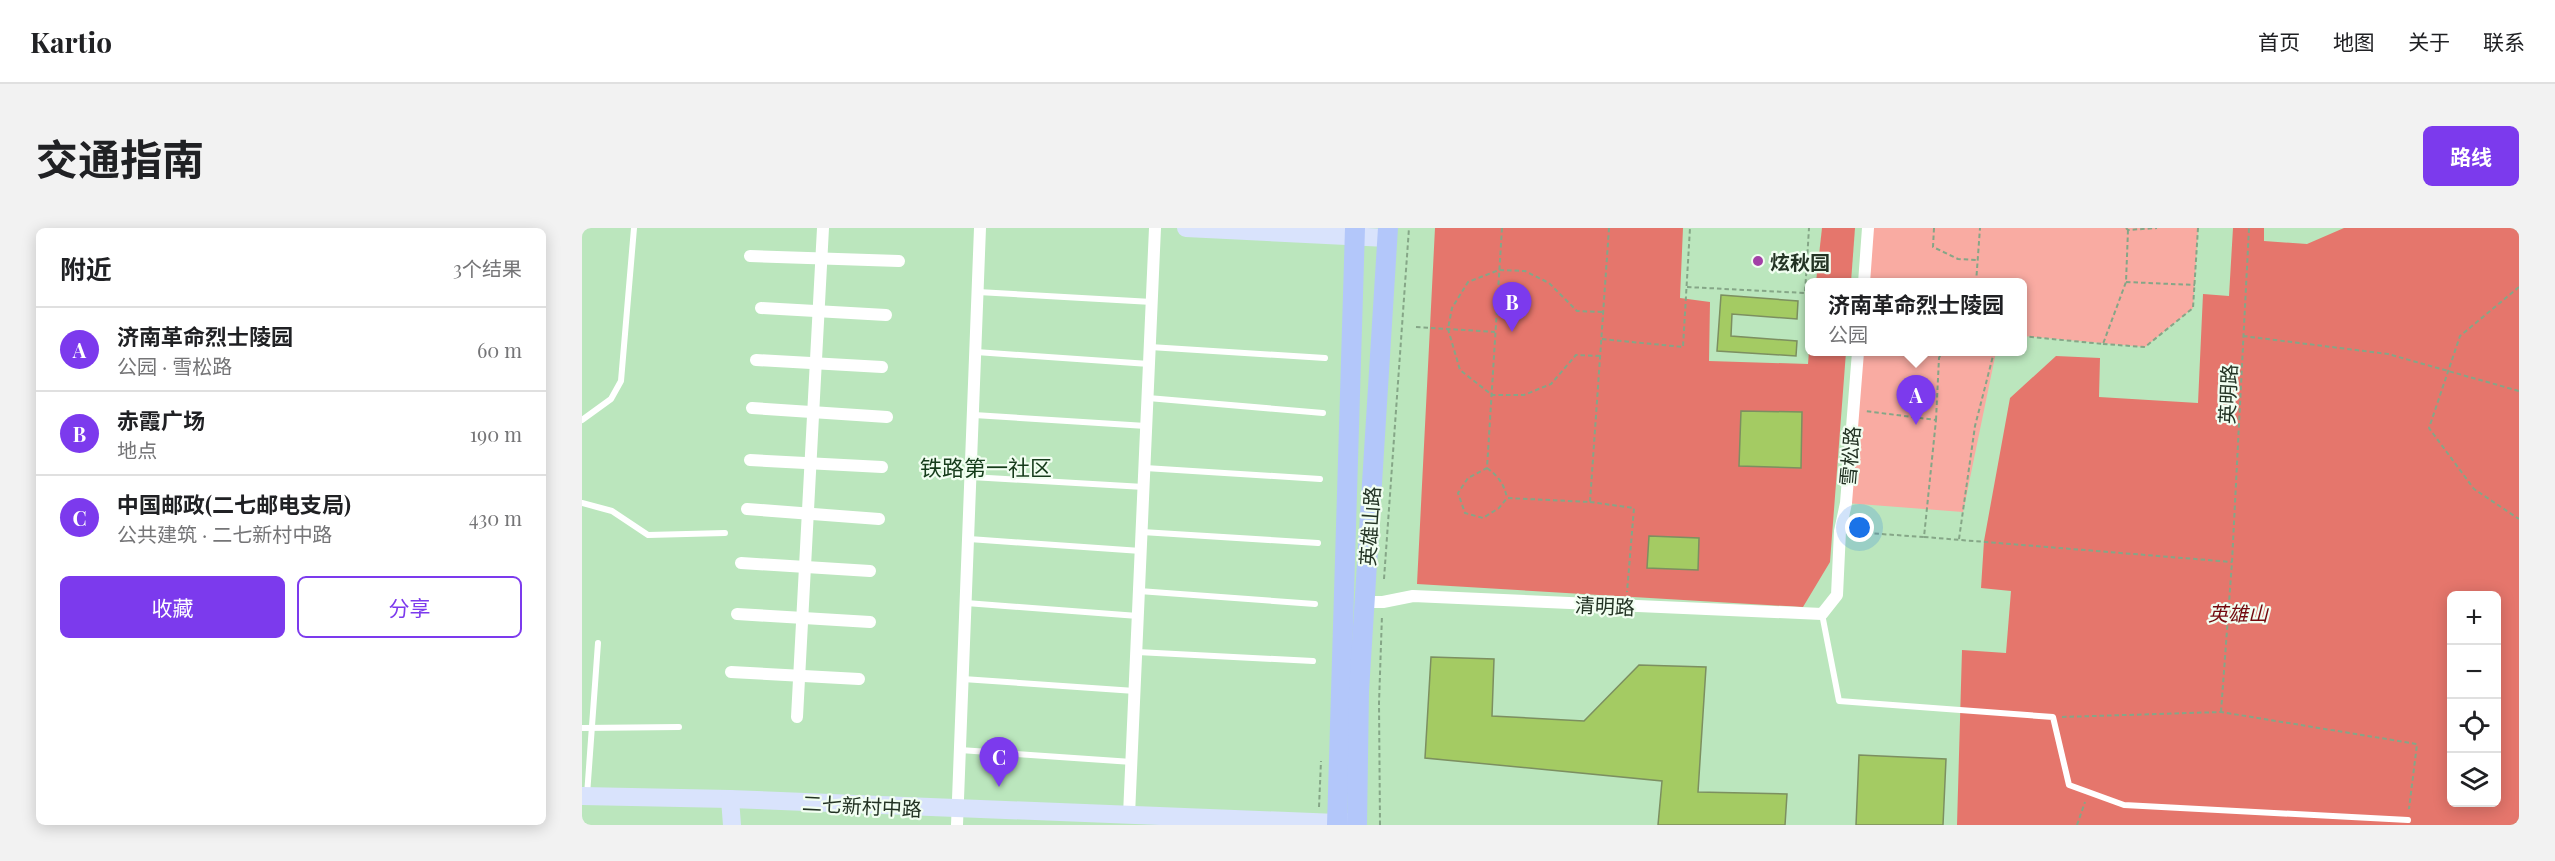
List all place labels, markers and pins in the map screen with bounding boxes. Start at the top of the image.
place label: 炫秋园 [1770,248,1830,275]
marker: 炫秋园 [1751,254,1765,268]
pin: B [1492,282,1532,332]
pin: A [1896,376,1936,425]
pin: C [980,738,1018,787]

